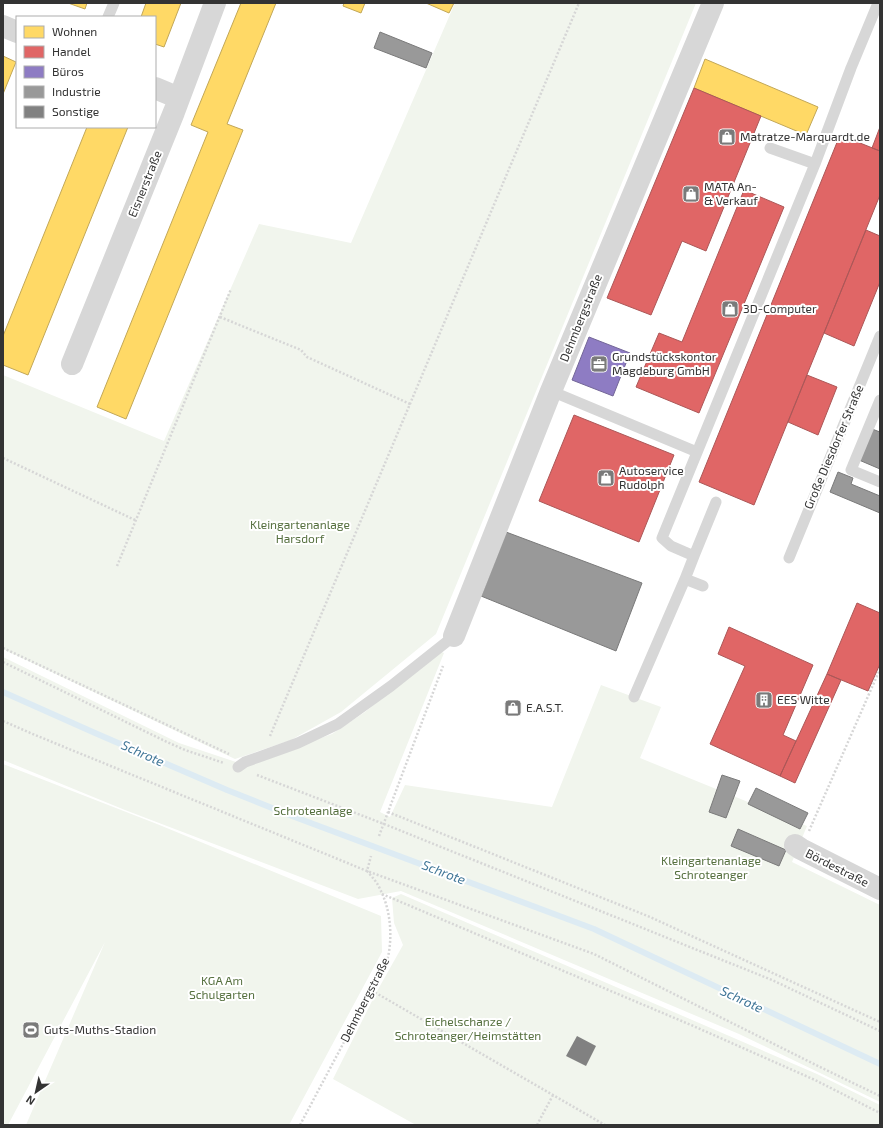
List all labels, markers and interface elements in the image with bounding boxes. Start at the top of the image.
legend [16,16,156,128]
text: Wohnen [52,24,97,38]
text: Handel [52,44,91,58]
text: Büros [52,64,84,78]
text: Industrie [52,84,101,98]
text: Sonstige [52,104,99,118]
shop icon: Matratze-Marquardt.de [717,127,737,147]
place label: Matratze-Marquardt.de [740,129,870,143]
street label: Eisnerstraße [124,148,164,219]
place label: MATA An- & Verkauf [704,179,758,207]
shop icon: MATA An- & Verkauf [681,184,701,204]
street label: Dehmbergstraße [556,272,604,363]
shop icon: 3D-Computer [720,299,740,319]
place label: 3D-Computer [743,301,817,315]
place label: Grundstückskontor Magdeburg GmbH [612,349,717,377]
office icon: Grundstückskontor Magdeburg GmbH [589,354,609,374]
street label: Große Diesdorfer Straße [801,382,866,511]
place label: Autoservice Rudolph [619,463,684,491]
shop icon: Autoservice Rudolph [596,468,616,488]
park label: Kleingartenanlage Harsdorf [250,517,350,545]
building icon: EES Witte [754,690,774,710]
place label: EES Witte [777,692,830,706]
shop icon: E.A.S.T. [503,698,523,718]
place label: E.A.S.T. [526,700,564,714]
water label: Schrote [119,736,167,770]
park label: Schroteanlage [274,803,352,817]
street label: Bördestraße [804,845,871,889]
park label: Kleingartenanlage Schroteanger [661,853,761,881]
water label: Schrote [420,856,468,888]
street label: Dehmbergstraße [337,955,392,1044]
park label: KGA Am Schulgarten [189,973,255,1001]
water label: Schrote [718,982,766,1016]
park label: Eichelschanze / Schroteanger/Heimstätten [395,1014,541,1042]
sports icon: Guts-Muths-Stadion [21,1020,41,1040]
place label: Guts-Muths-Stadion [44,1022,156,1036]
north arrow [16,1072,56,1112]
text: N [23,1093,37,1108]

